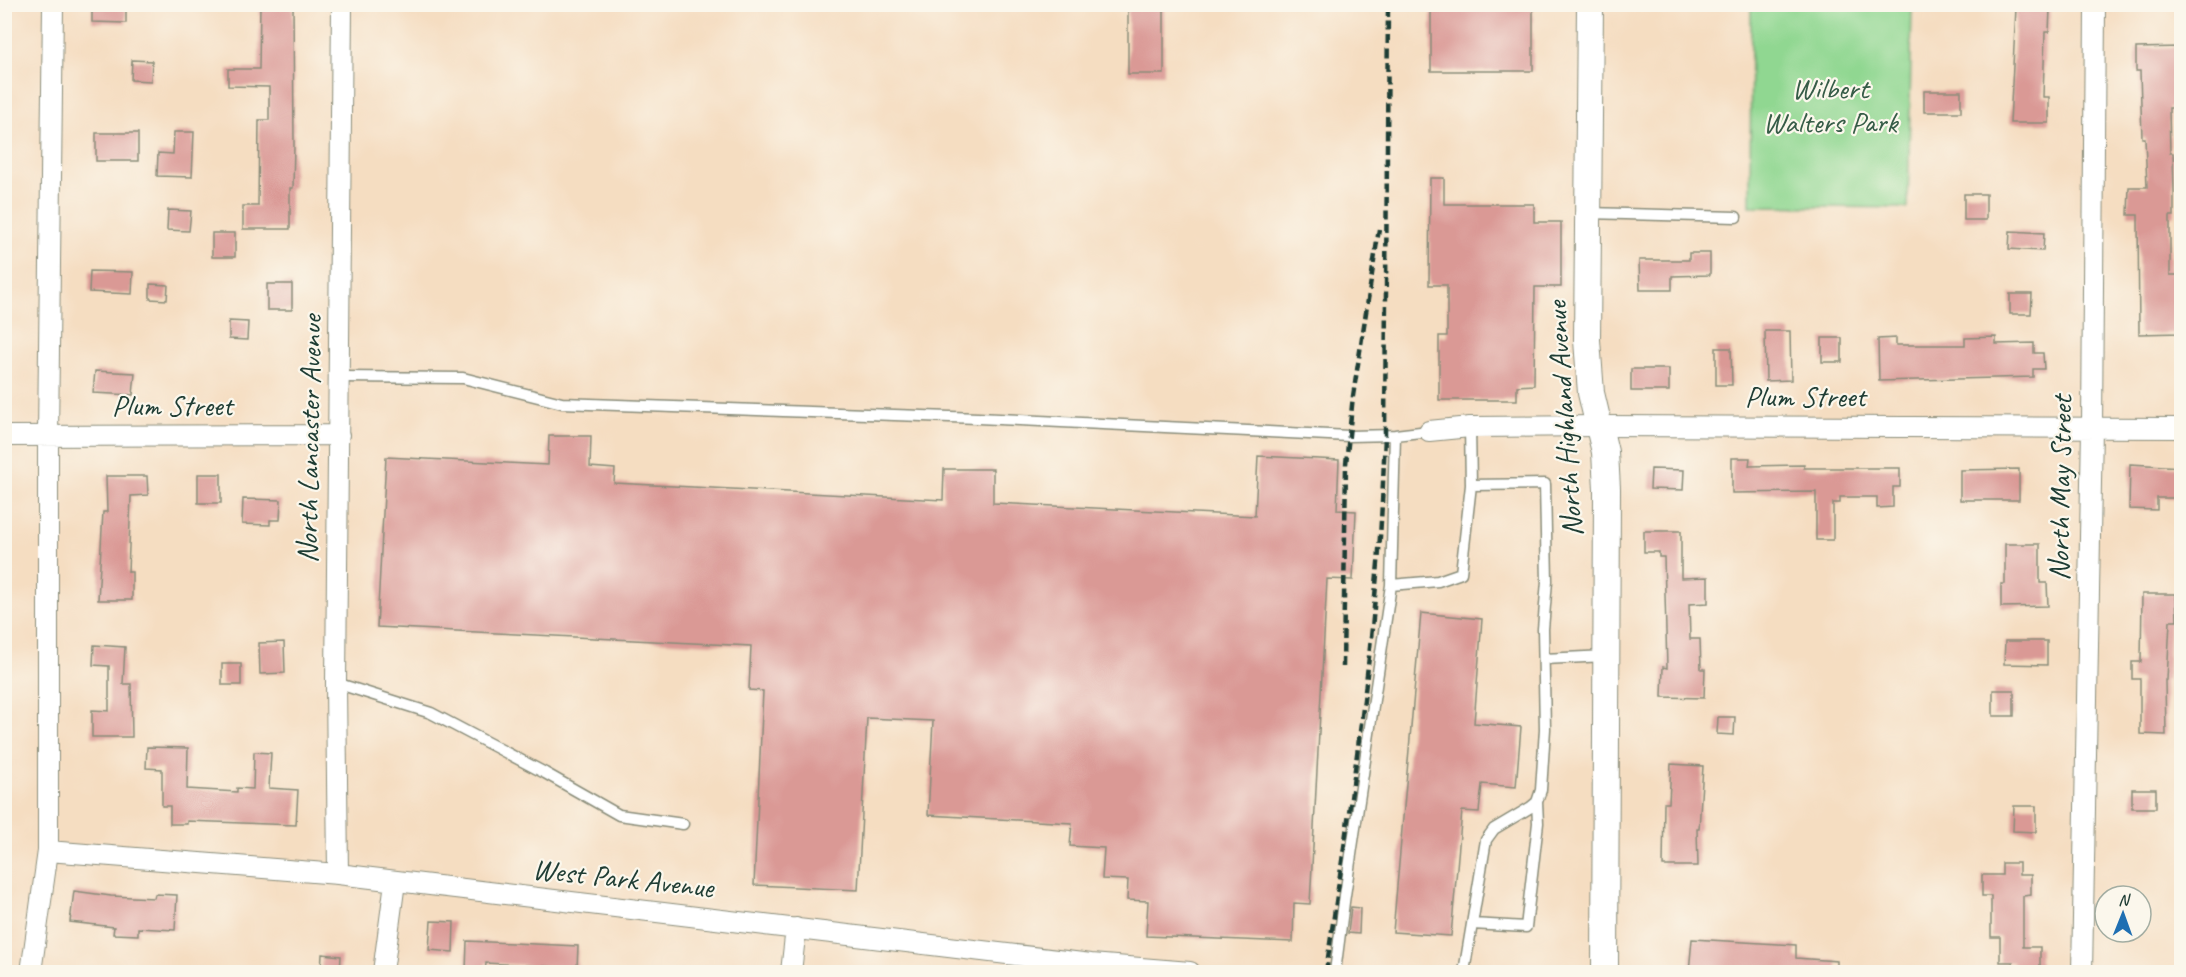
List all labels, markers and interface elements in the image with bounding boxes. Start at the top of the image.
park label: Wilbert Walters Park [1763,69,1899,141]
street label: North Highland Avenue [1537,298,1591,538]
street label: North Lancaster Avenue [288,312,330,564]
street label: Plum Street [1745,377,1868,415]
street label: Plum Street [112,386,235,424]
street label: North May Street [2039,392,2081,581]
street label: West Park Avenue [531,850,718,907]
north arrow [2093,884,2153,944]
text: N [2118,890,2131,910]

